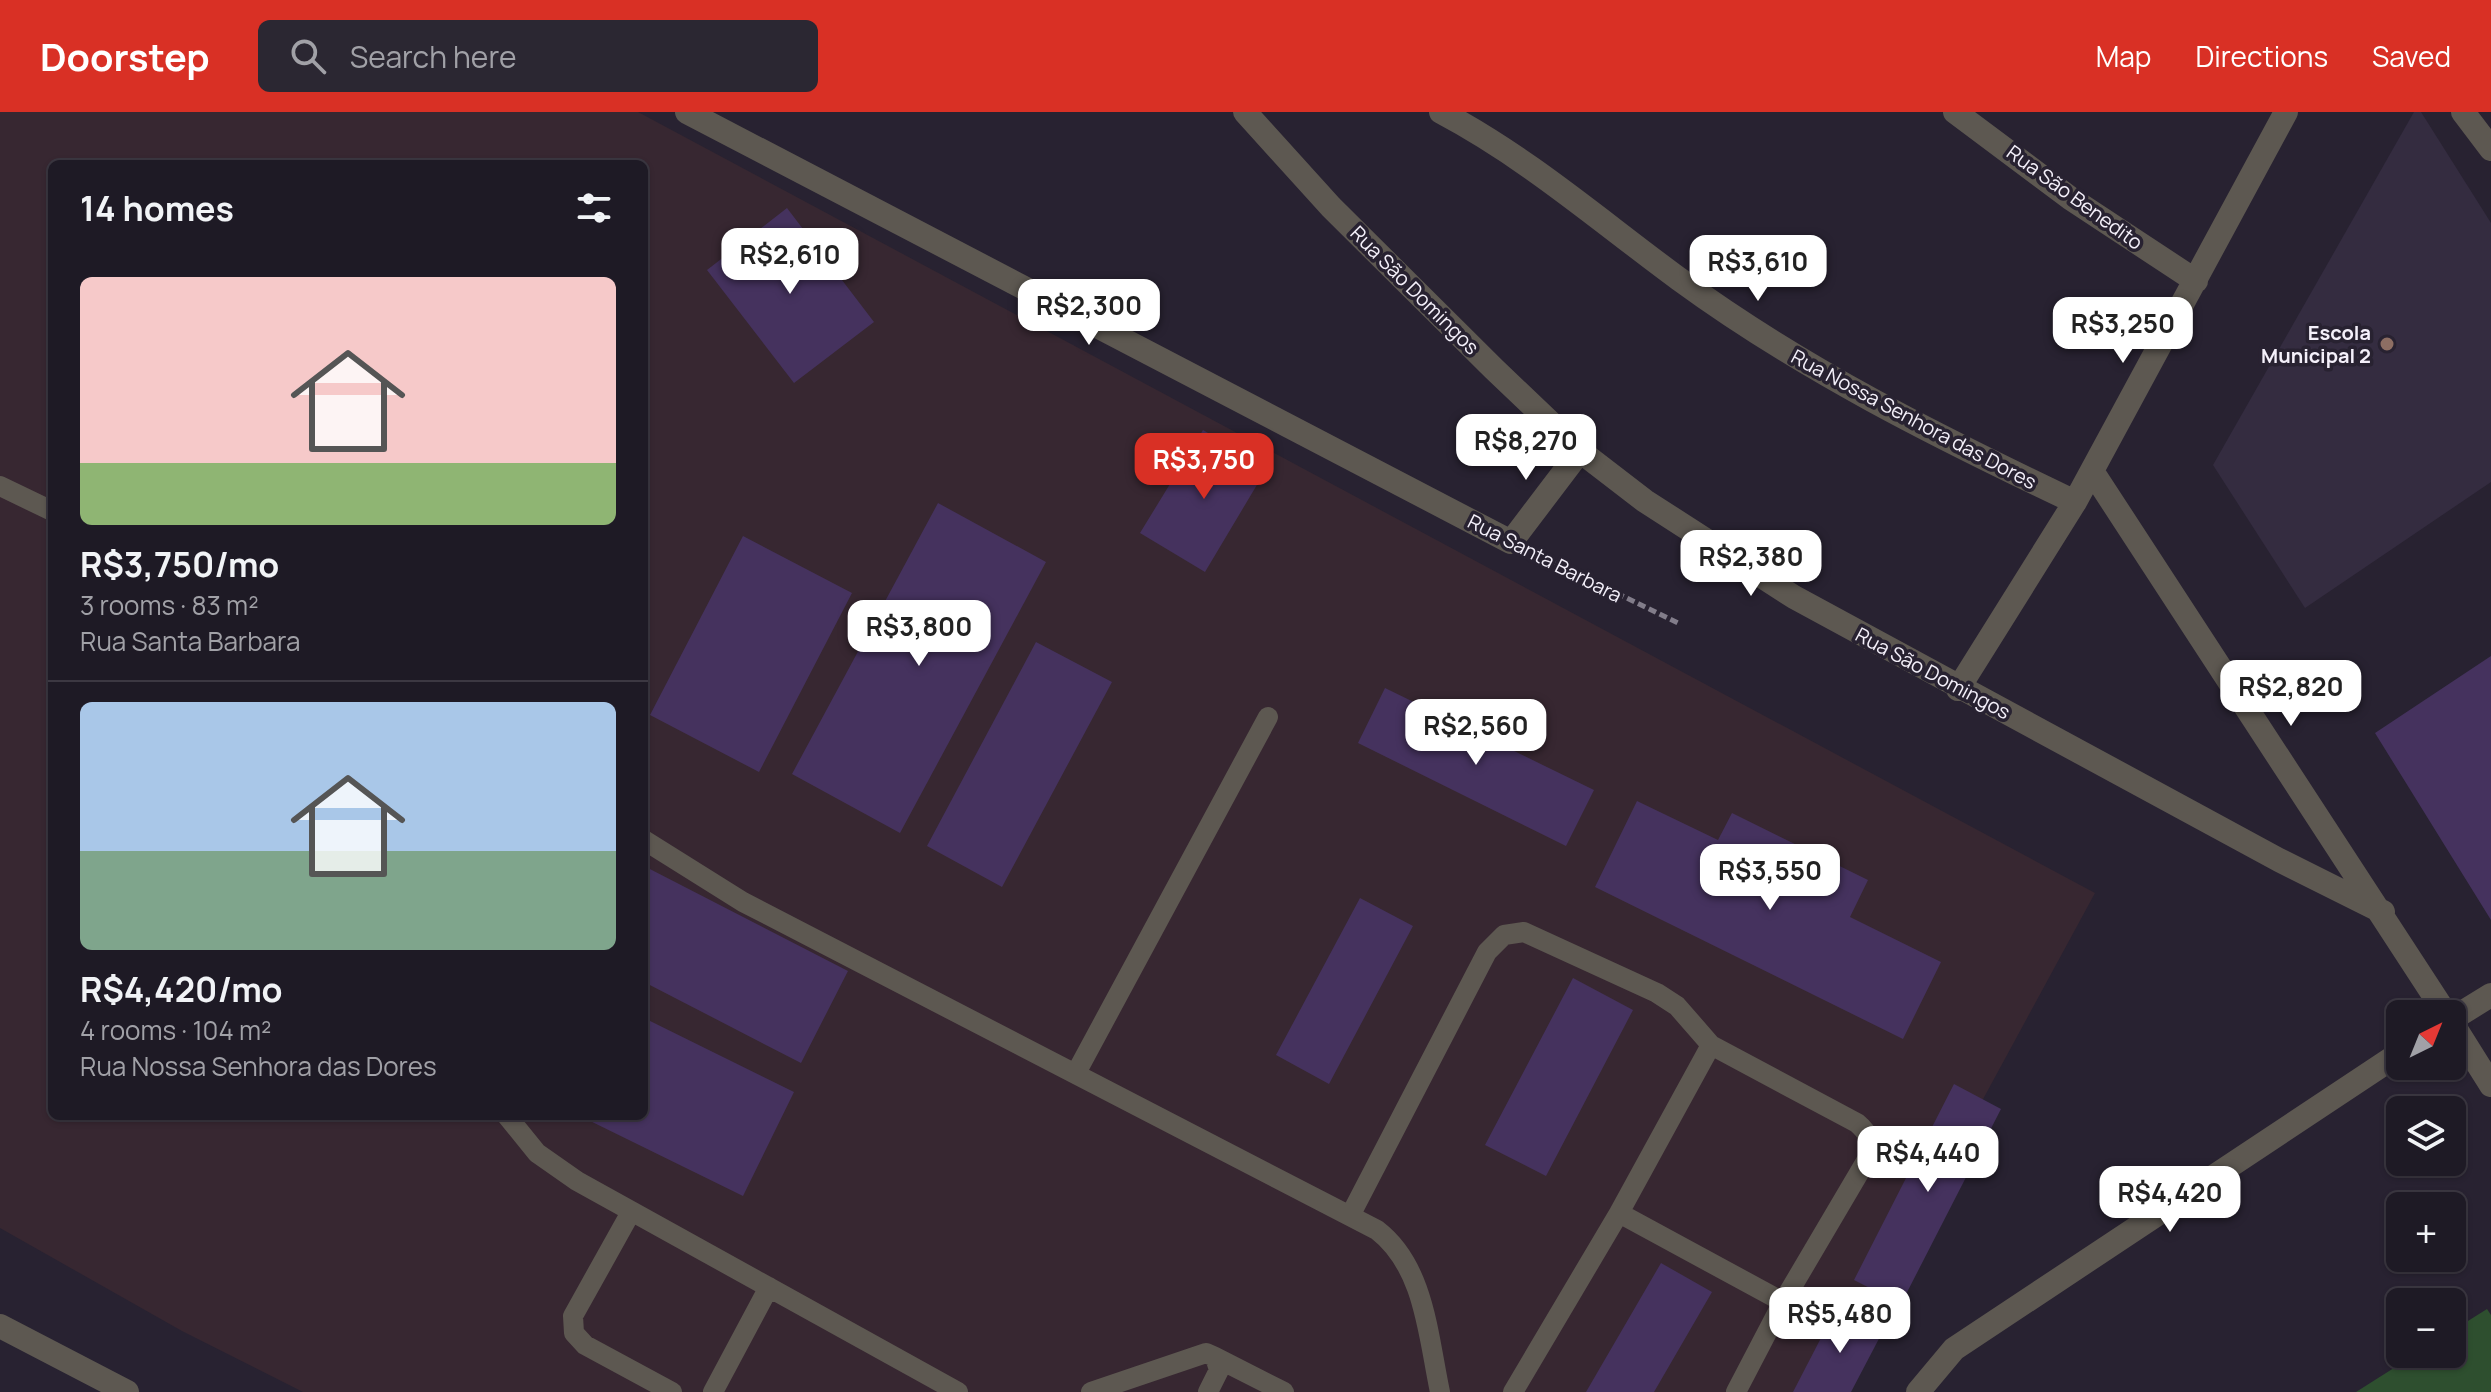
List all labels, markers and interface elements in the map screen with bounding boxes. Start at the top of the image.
search box [258,20,818,92]
text: Doorstep [40,30,210,82]
icon: search [286,34,330,78]
text: Search here [350,36,516,77]
text: Map [2096,37,2151,75]
text: Directions [2195,37,2328,75]
text: Saved [2372,37,2451,75]
street label: Rua São Benedito [2002,138,2149,256]
text: 14 homes [80,185,234,231]
icon: filters [572,186,616,230]
street label: Rua São Domingos [1345,220,1485,360]
pin: R$2,610 [716,228,864,296]
pin: R$3,610 [1684,235,1832,303]
text: R$2,610 [739,236,841,272]
text: R$3,610 [1708,243,1808,279]
pin: R$2,300 [1015,279,1163,347]
text: R$2,300 [1036,287,1142,323]
pin: R$3,250 [2049,297,2197,365]
text: R$3,250 [2071,305,2175,341]
place label: Escola Municipal 2 [2261,319,2371,369]
icon: home [276,329,420,473]
marker: Escola Municipal 2 [2378,335,2396,353]
street label: Rua Nossa Senhora das Dores [1787,343,2041,495]
pin: R$8,270 [1452,414,1600,482]
text: R$8,270 [1474,422,1578,458]
pin: R$3,750 [1130,433,1278,501]
text: R$3,750 [1153,441,1255,477]
street label: Rua Santa Barbara [1463,507,1627,609]
pin: R$2,380 [1677,530,1825,598]
text: R$2,380 [1698,538,1804,574]
text: R$3,750/mo [80,541,279,587]
text: 3 rooms · 83 m² [80,587,259,623]
pin: R$3,800 [845,600,993,668]
text: R$3,800 [866,608,972,644]
street label: Rua São Domingos [1851,621,2015,725]
text: Rua Santa Barbara [80,623,300,659]
pin: R$2,820 [2217,660,2365,728]
text: R$2,820 [2238,668,2344,704]
pin: R$2,560 [1402,699,1550,767]
text: R$2,560 [1423,707,1529,743]
icon: home [276,754,420,898]
pin: R$3,550 [1696,844,1844,912]
text: R$3,550 [1718,852,1822,888]
text: R$4,420/mo [80,966,282,1012]
north arrow [2386,1000,2466,1080]
map controls [2386,1000,2466,1368]
text: 4 rooms · 104 m² [80,1012,271,1048]
text: Rua Nossa Senhora das Dores [80,1048,437,1084]
button: layers [2386,1096,2466,1176]
pin: R$4,440 [1854,1126,2002,1194]
text: R$4,440 [1875,1134,1981,1170]
pin: R$4,420 [2096,1166,2244,1234]
text: R$4,420 [2117,1174,2223,1210]
button: + [2386,1192,2466,1272]
pin: R$5,480 [1766,1287,1914,1355]
button: − [2386,1288,2466,1368]
text: R$5,480 [1787,1295,1893,1331]

